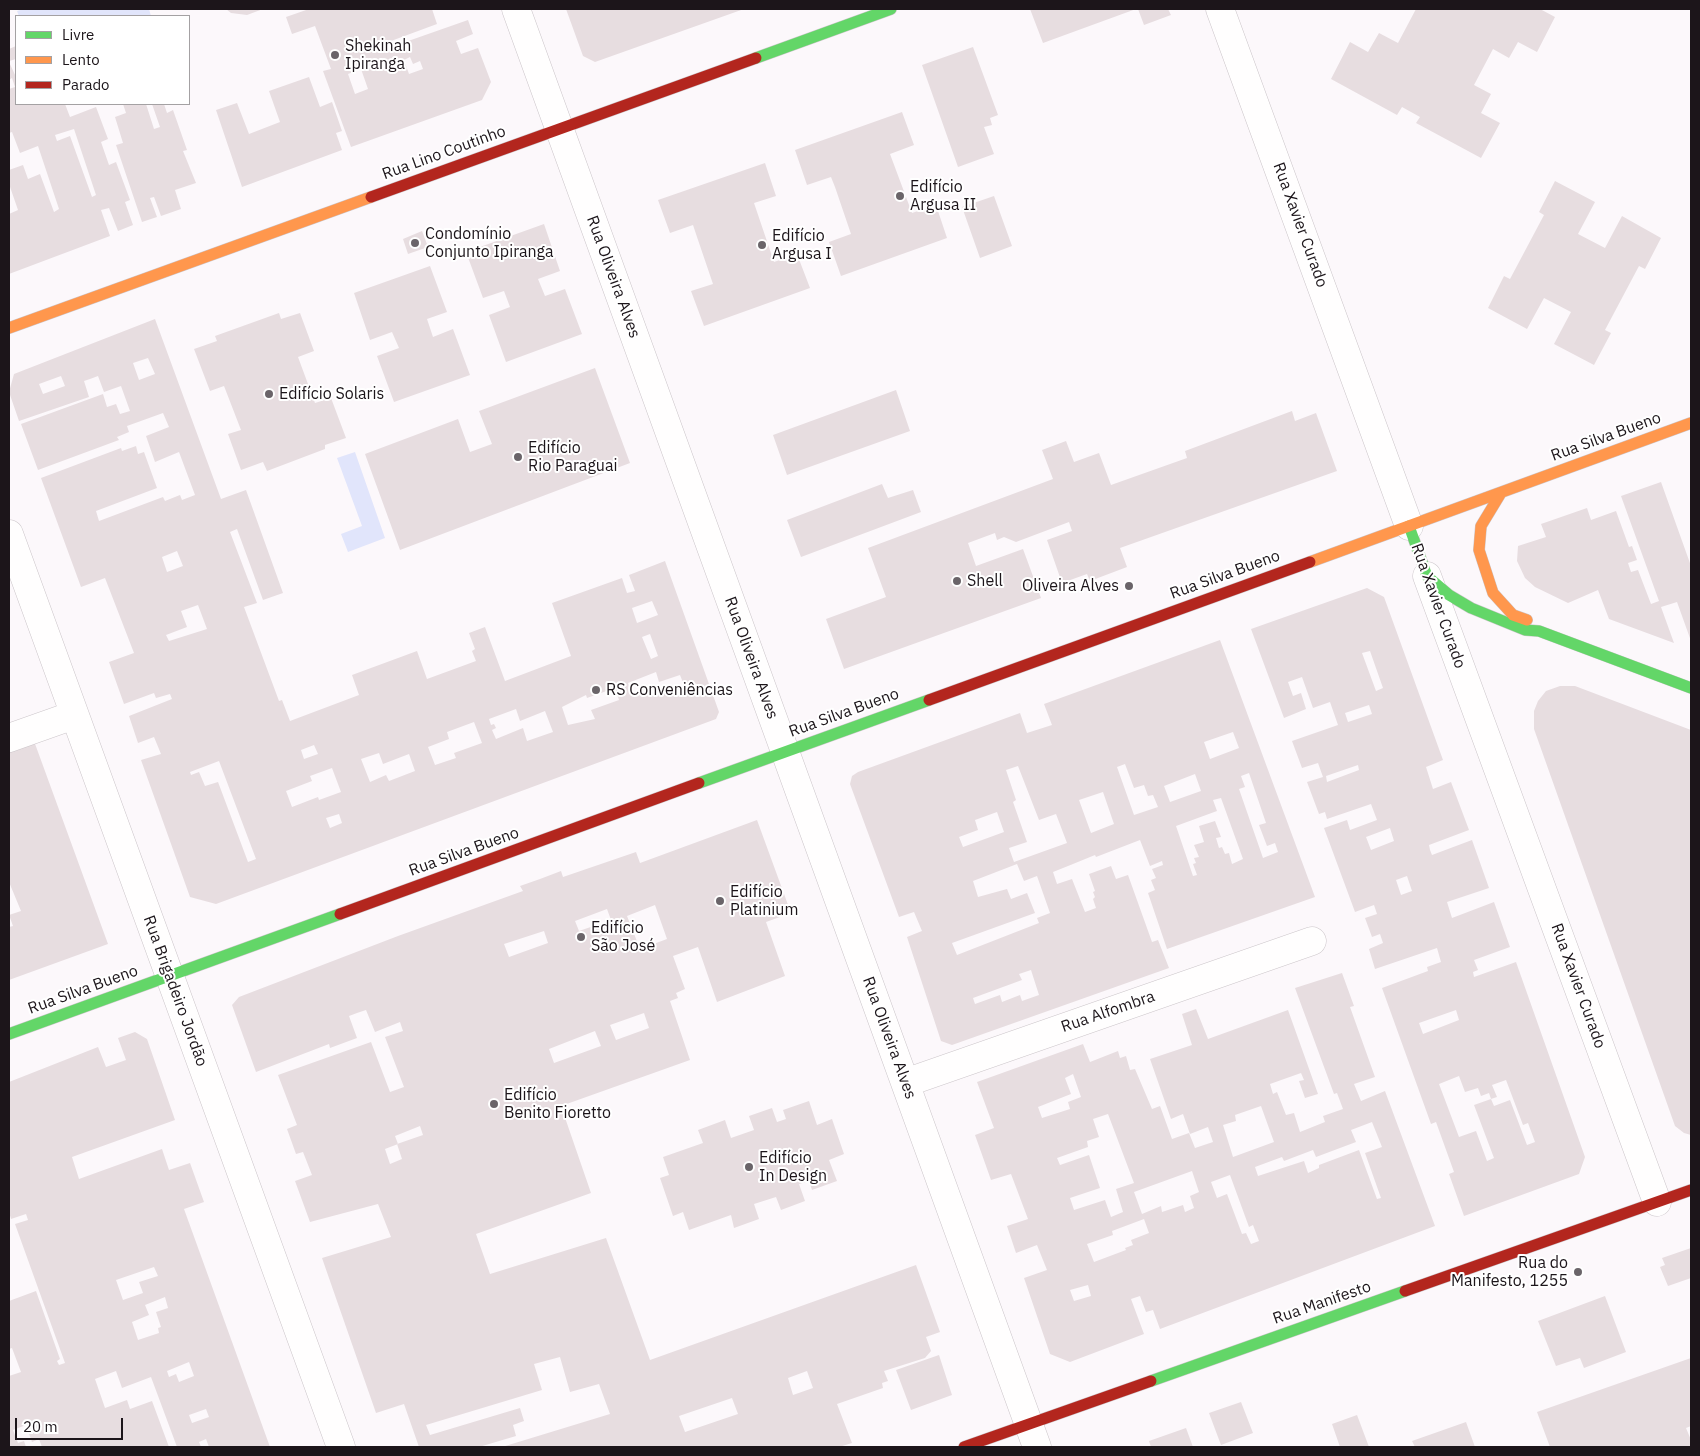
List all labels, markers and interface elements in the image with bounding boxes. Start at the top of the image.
legend [15,15,190,105]
text: Livre [62,25,94,44]
place label: Shekinah Ipiranga [345,36,411,74]
marker: Shekinah Ipiranga [329,49,341,61]
text: Lento [62,50,100,69]
text: Parado [62,75,110,94]
street label: Rua Lino Coutinho [380,122,508,184]
street label: Rua Xavier Curado [1268,160,1332,290]
place label: Edifício Argusa II [910,177,976,215]
marker: Edifício Argusa II [894,190,906,202]
street label: Rua Oliveira Alves [582,213,644,341]
place label: Condomínio Conjunto Ipiranga [425,224,554,262]
place label: Edifício Argusa I [772,226,832,264]
marker: Condomínio Conjunto Ipiranga [409,237,421,249]
marker: Edifício Argusa I [756,239,768,251]
place label: Edifício Solaris [279,384,384,404]
marker: Edifício Solaris [263,388,275,400]
street label: Rua Silva Bueno [1548,408,1664,466]
place label: Edifício Rio Paraguai [528,438,617,476]
marker: Edifício Rio Paraguai [512,451,524,463]
street label: Rua Xavier Curado [1406,541,1470,671]
street label: Rua Silva Bueno [1167,546,1283,604]
place label: Shell [967,571,1003,591]
marker: Shell [951,575,963,587]
place label: Oliveira Alves [1022,576,1119,596]
marker: Oliveira Alves [1123,580,1135,592]
street label: Rua Oliveira Alves [720,594,782,722]
place label: RS Conveniências [606,680,733,700]
marker: RS Conveniências [590,684,602,696]
street label: Rua Silva Bueno [786,684,902,742]
street label: Rua Silva Bueno [406,823,522,881]
place label: Edifício Platinium [730,882,798,920]
marker: Edifício Platinium [714,895,726,907]
street label: Rua Brigadeiro Jordão [139,913,211,1069]
place label: Edifício São José [591,918,655,956]
street label: Rua Xavier Curado [1546,921,1610,1051]
marker: Edifício São José [575,931,587,943]
street label: Rua Silva Bueno [25,961,141,1019]
street label: Rua Oliveira Alves [858,974,920,1102]
street label: Rua Alfombra [1059,987,1157,1037]
place label: Edifício Benito Fioretto [504,1085,611,1123]
marker: Edifício Benito Fioretto [488,1098,500,1110]
place label: Edifício In Design [759,1148,827,1186]
marker: Edifício In Design [743,1161,755,1173]
place label: Rua do Manifesto, 1255 [1451,1253,1568,1291]
marker: Rua do Manifesto, 1255 [1572,1266,1584,1278]
street label: Rua Manifesto [1270,1277,1374,1329]
scale bar [18,1408,125,1440]
text: 20 m [23,1417,58,1436]

